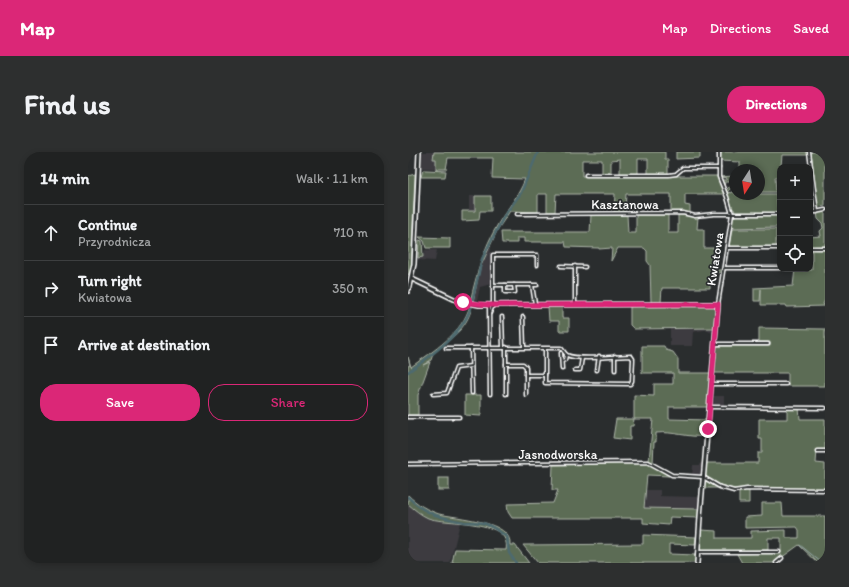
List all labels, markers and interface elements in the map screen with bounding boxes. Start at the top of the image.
text: Map [20,17,55,40]
text: Map [662,20,688,37]
text: Directions [710,20,771,37]
text: Saved [793,20,829,37]
button: Directions [727,86,825,123]
text: Find us [24,87,111,121]
north arrow [729,164,765,200]
map controls [777,164,813,272]
button: + [777,164,813,200]
text: 14 min [40,168,90,188]
text: Walk · 1.1 km [296,171,368,186]
street label: Kasztanowa [591,197,659,212]
button: − [777,200,813,236]
text: Continue [78,216,137,234]
icon: ahead [40,222,62,244]
text: 710 m [334,225,368,240]
street label: Kwiatowa [703,231,727,287]
text: Przyrodnicza [78,234,151,249]
button: locate [777,236,813,272]
text: Turn right [78,272,142,290]
icon: right [40,278,62,300]
text: 350 m [332,281,368,296]
text: Kwiatowa [78,290,132,305]
route start [454,293,472,311]
icon: arrive [40,334,62,356]
text: Arrive at destination [78,336,210,354]
button: Save [40,384,200,421]
button: Share [208,384,368,421]
route end [699,420,717,438]
street label: Jasnodworska [519,447,598,462]

